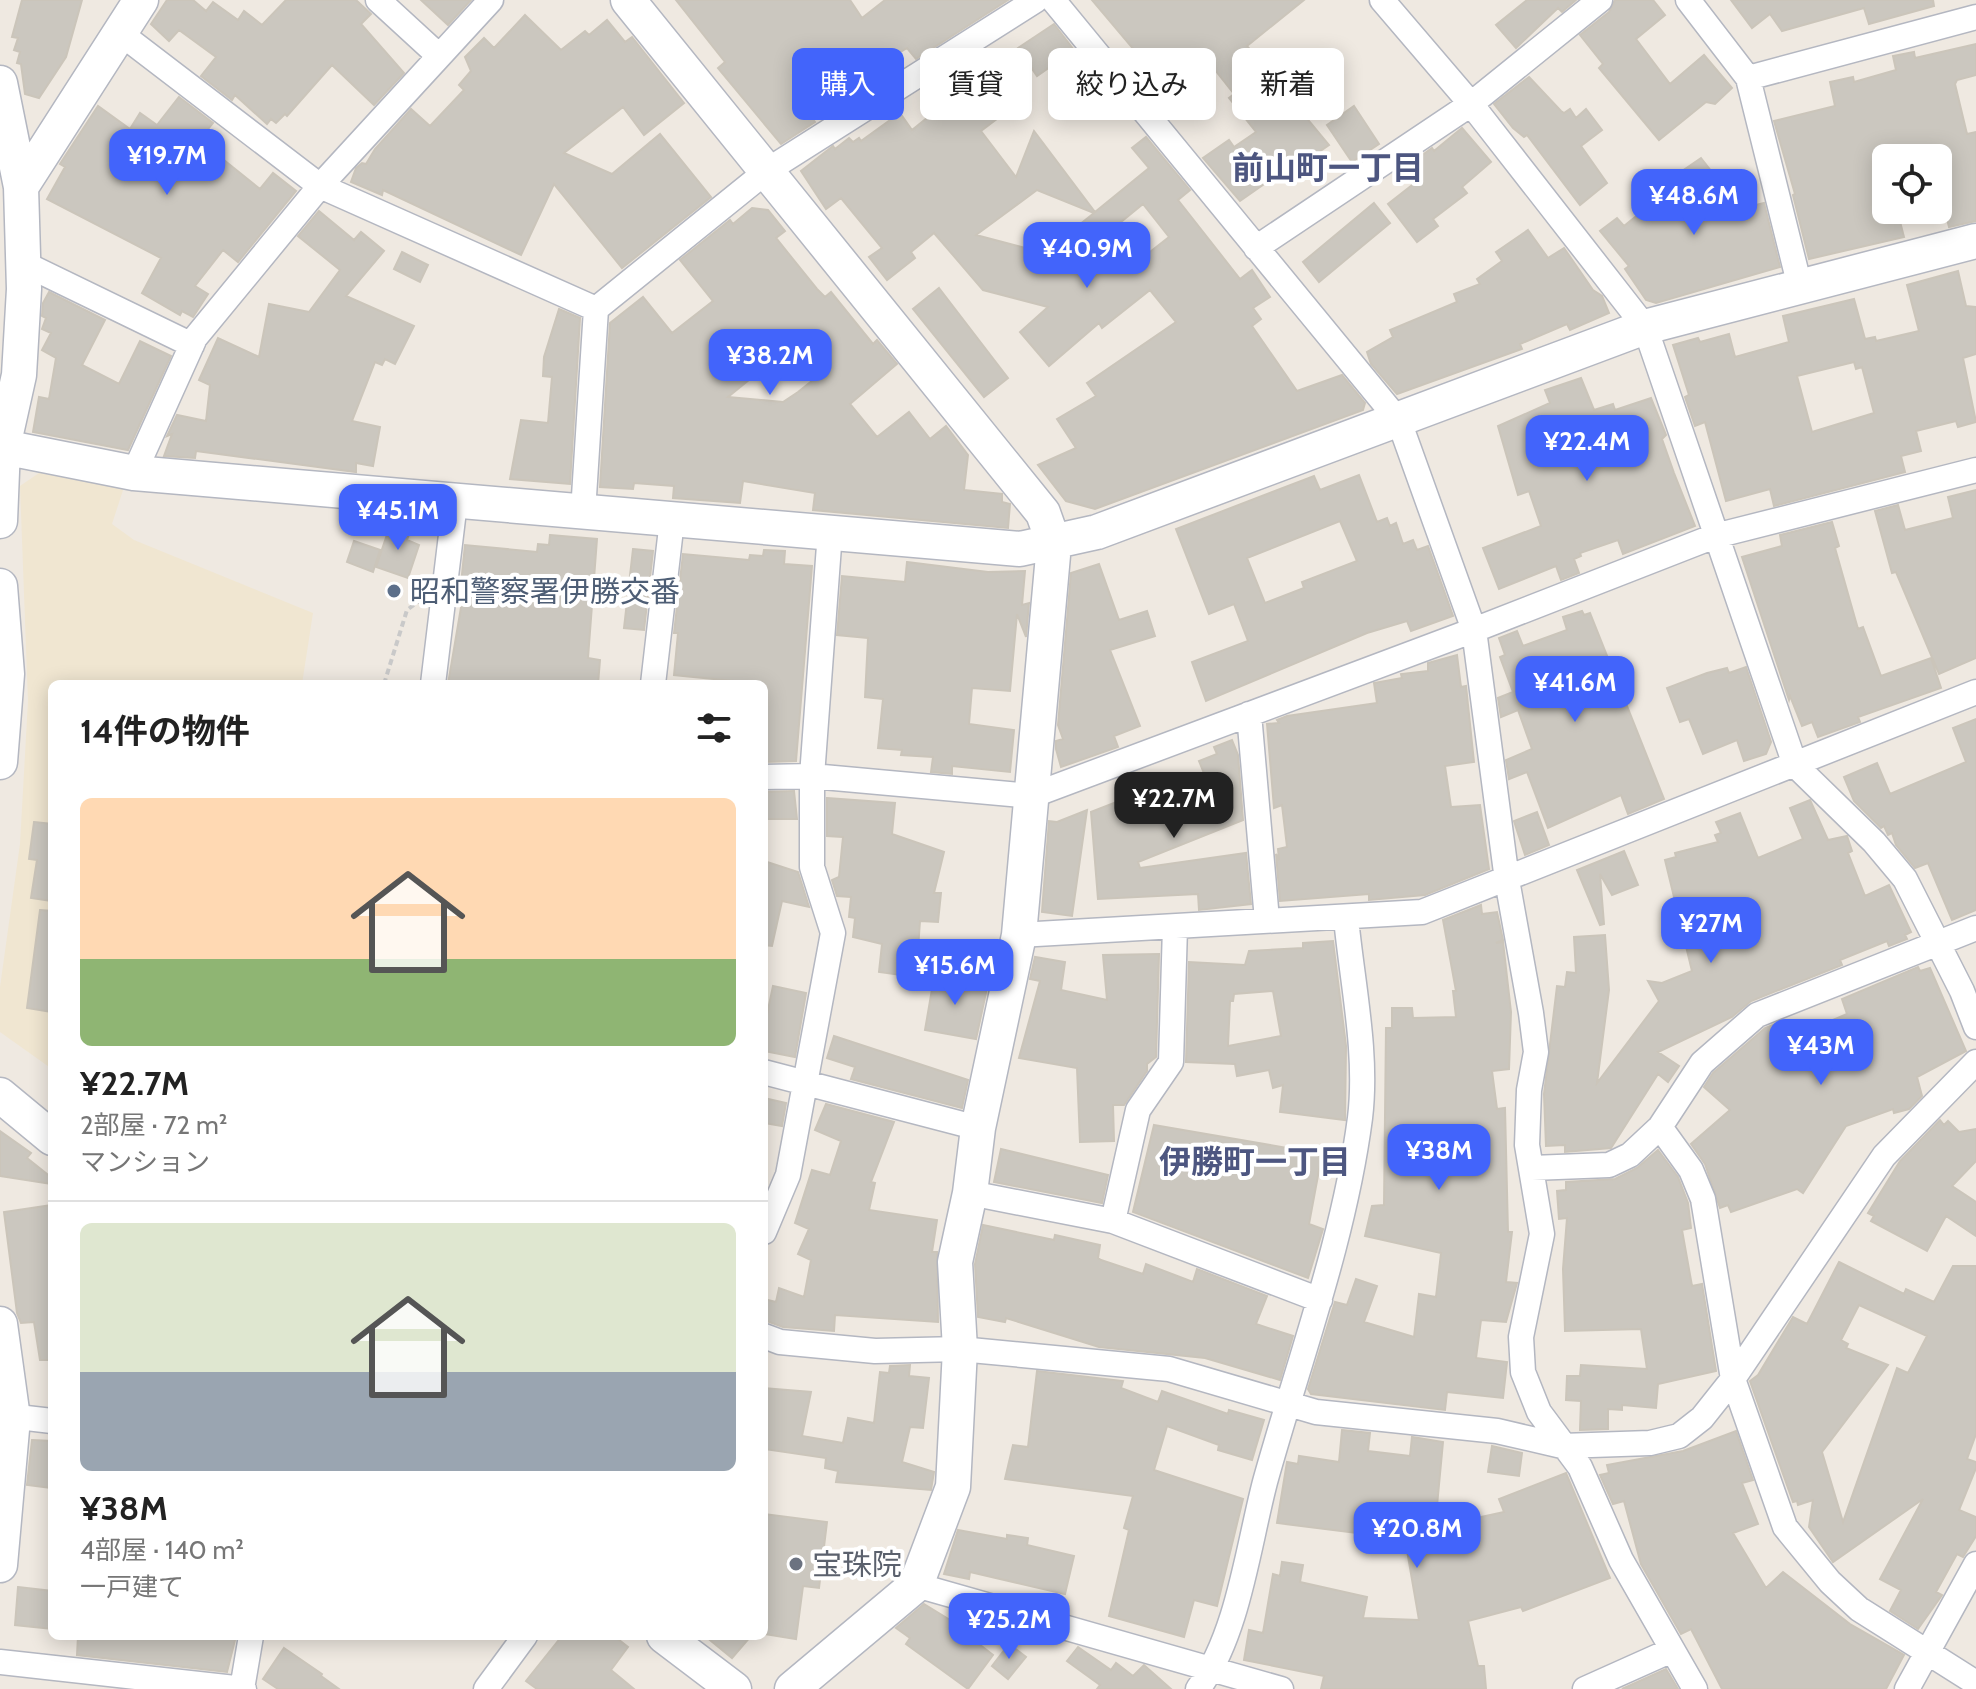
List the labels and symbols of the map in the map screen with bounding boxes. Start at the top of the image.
pin: ¥19.7M [102,129,232,197]
district label: 前山町一丁目 [1232,148,1424,187]
pin: ¥48.6M [1629,169,1759,237]
pin: ¥40.9M [1022,222,1152,290]
pin: ¥38.2M [705,329,835,397]
pin: ¥22.4M [1522,415,1652,483]
pin: ¥45.1M [333,484,463,552]
place label: 昭和警察署伊勝交番 [410,573,680,610]
marker: 昭和警察署伊勝交番 [385,582,403,600]
pin: ¥41.6M [1510,656,1640,724]
pin: ¥22.7M [1109,772,1239,840]
pin: ¥27M [1664,897,1758,965]
pin: ¥15.6M [890,939,1020,1007]
pin: ¥43M [1774,1019,1868,1087]
pin: ¥38M [1392,1124,1486,1192]
district label: 伊勝町一丁目 [1159,1142,1351,1181]
pin: ¥20.8M [1352,1502,1482,1570]
place label: 宝珠院 [812,1546,902,1583]
marker: 宝珠院 [787,1555,805,1573]
pin: ¥25.2M [944,1593,1074,1661]

